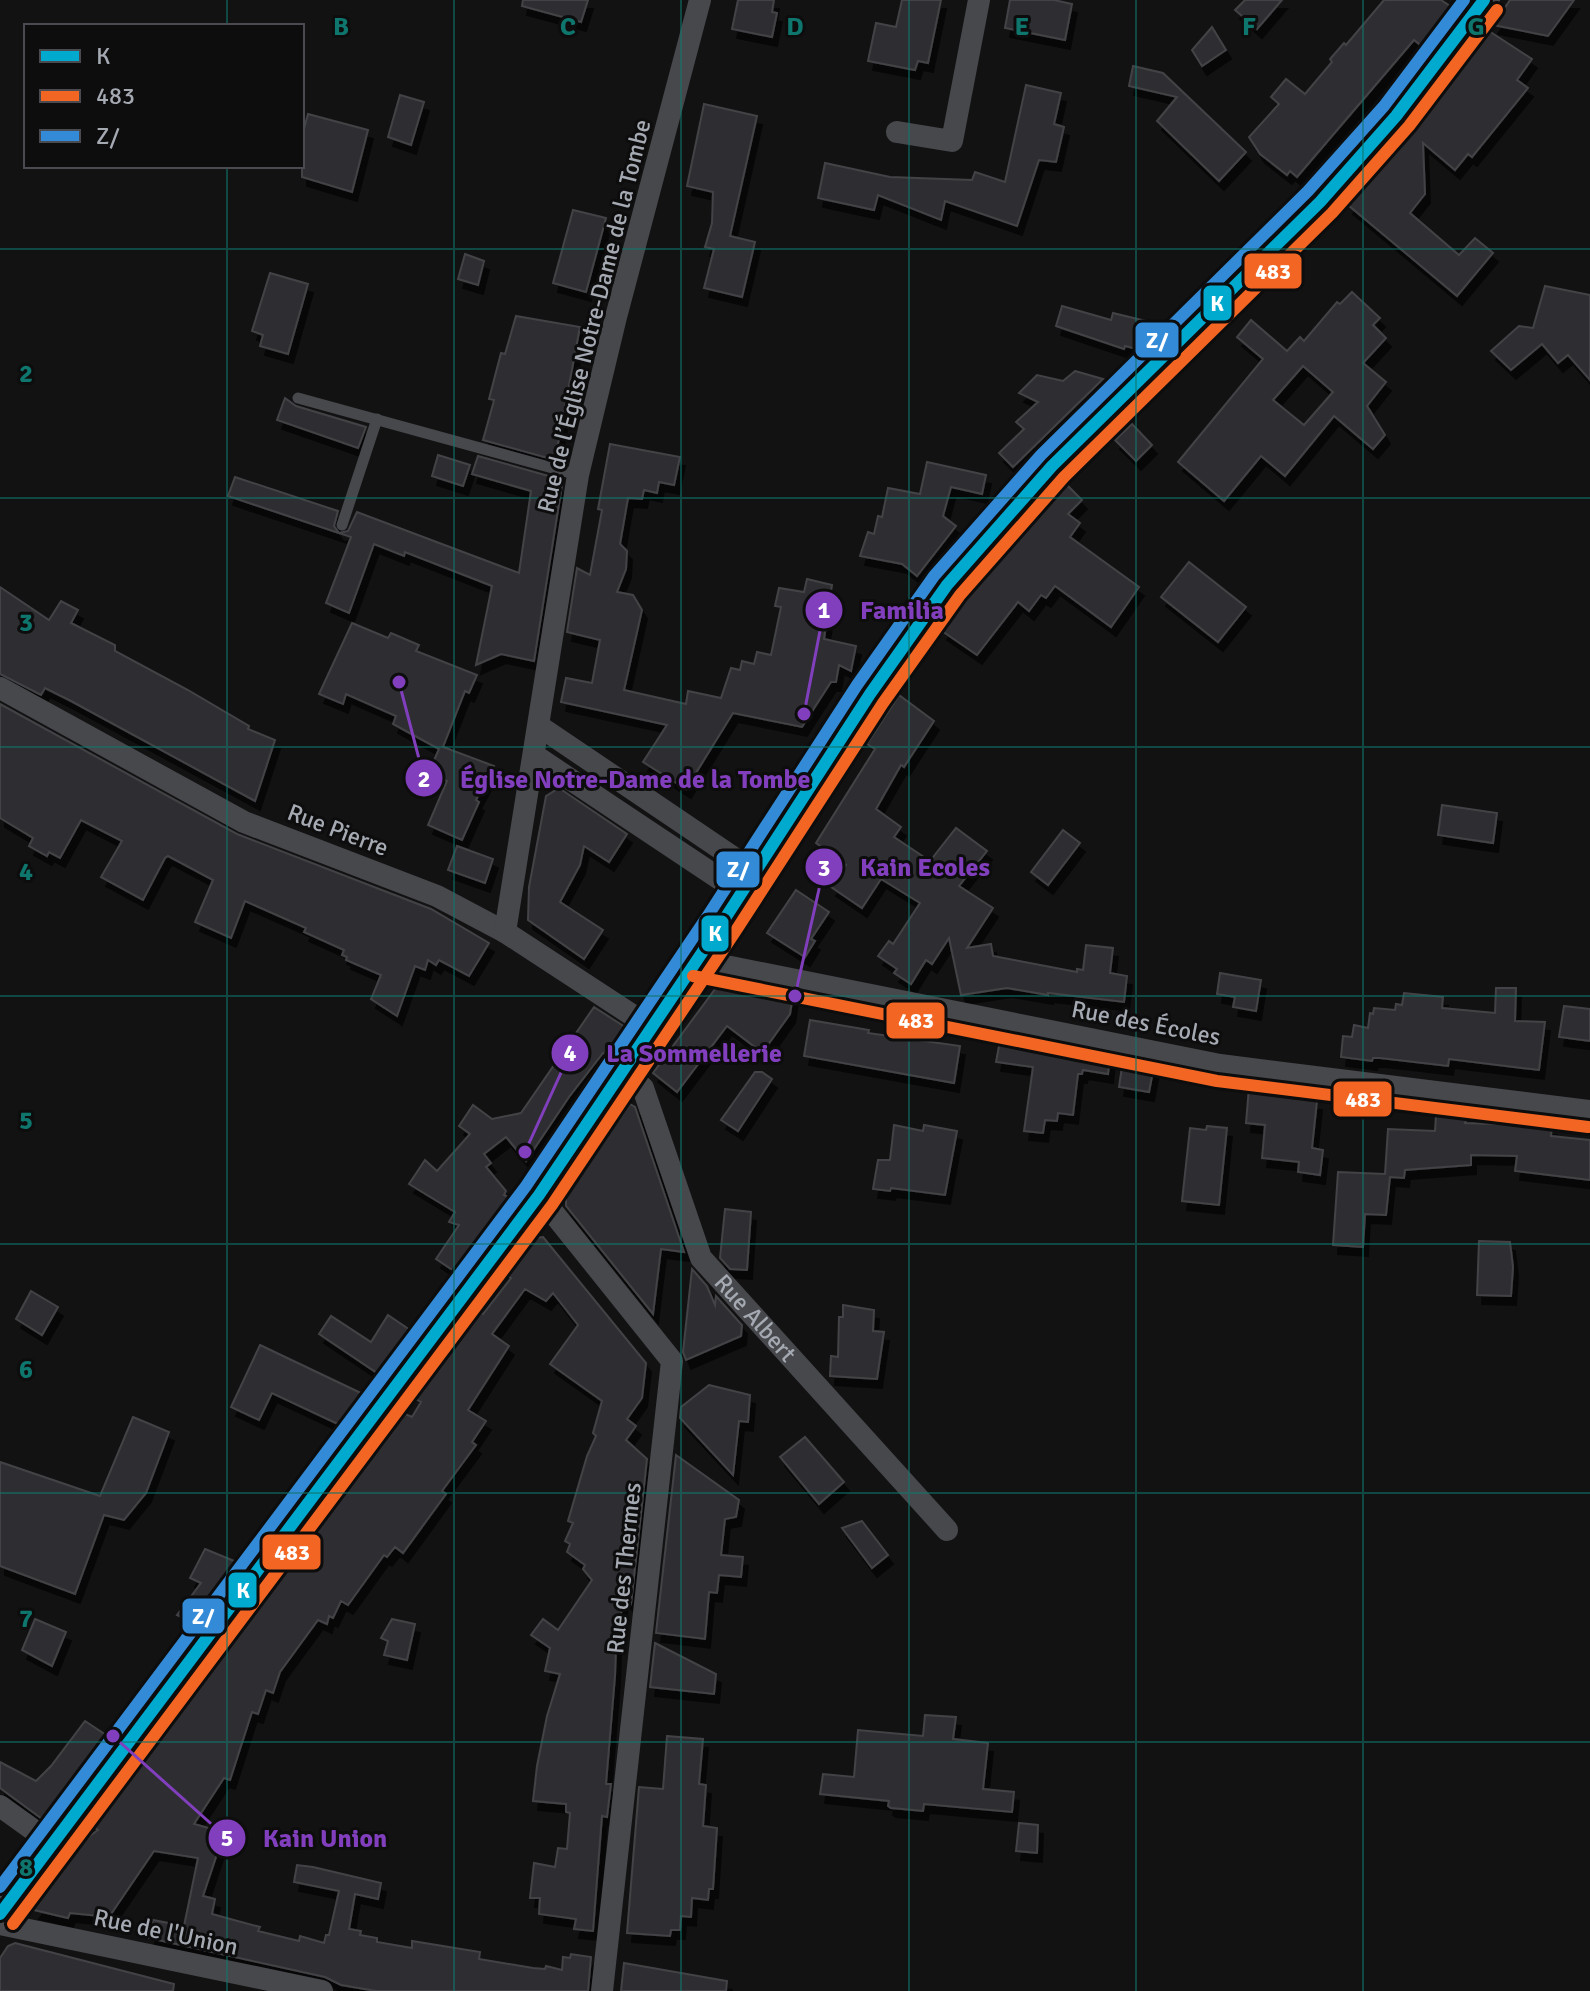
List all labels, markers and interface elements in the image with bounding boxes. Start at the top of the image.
text: B [333,11,349,43]
text: C [560,11,576,43]
text: D [786,11,804,43]
text: E [1015,11,1029,43]
text: F [1242,11,1256,43]
text: G [1467,11,1485,43]
legend [24,24,304,168]
text: K [96,41,110,71]
text: 483 [96,81,135,111]
street label: Rue de l’Église Notre-Dame de la Tombe [531,116,657,516]
text: Z/ [96,121,120,151]
line badge: 483 [1243,252,1303,290]
text: 483 [1255,258,1291,285]
line badge: K [1202,284,1233,322]
text: K [1210,290,1224,317]
line badge: Z/ [1134,321,1180,359]
text: Z/ [1146,327,1168,354]
text: 2 [19,358,33,390]
callout: Familia [804,585,960,635]
text: 1 [818,595,831,625]
text: Familia [860,595,944,627]
text: 3 [19,607,33,639]
callout: Église Notre-Dame de la Tombe [404,753,827,803]
text: 2 [418,764,430,794]
text: Église Notre-Dame de la Tombe [460,764,810,796]
street label: Rue Pierre [283,797,393,863]
callout: Kain Ecoles [804,842,1005,892]
line badge: Z/ [715,850,761,889]
text: Kain Ecoles [860,852,990,884]
text: 3 [818,853,830,883]
text: 4 [19,856,33,888]
text: Z/ [727,856,749,883]
line badge: K [700,914,730,953]
text: K [708,920,722,947]
street label: Rue des Écoles [1069,994,1223,1052]
line badge: 483 [885,1001,946,1040]
text: 483 [898,1007,934,1034]
callout: La Sommellerie [550,1028,798,1078]
text: 4 [564,1038,577,1068]
text: La Sommellerie [606,1038,782,1070]
line badge: 483 [1332,1080,1393,1118]
text: 483 [1345,1086,1381,1113]
text: 5 [19,1105,33,1137]
street label: Rue Albert [708,1268,803,1368]
text: 6 [19,1354,33,1386]
street label: Rue des Thermes [600,1481,648,1655]
line badge: 483 [261,1533,322,1571]
text: 483 [274,1539,310,1566]
line badge: K [227,1571,258,1609]
text: K [236,1577,250,1604]
line badge: Z/ [181,1597,226,1635]
text: 7 [19,1603,33,1635]
text: Z/ [192,1603,214,1630]
callout: Kain Union [207,1813,403,1863]
text: 5 [221,1823,233,1853]
text: Kain Union [263,1823,387,1855]
text: 8 [19,1852,33,1884]
street label: Rue de l'Union [91,1902,241,1962]

